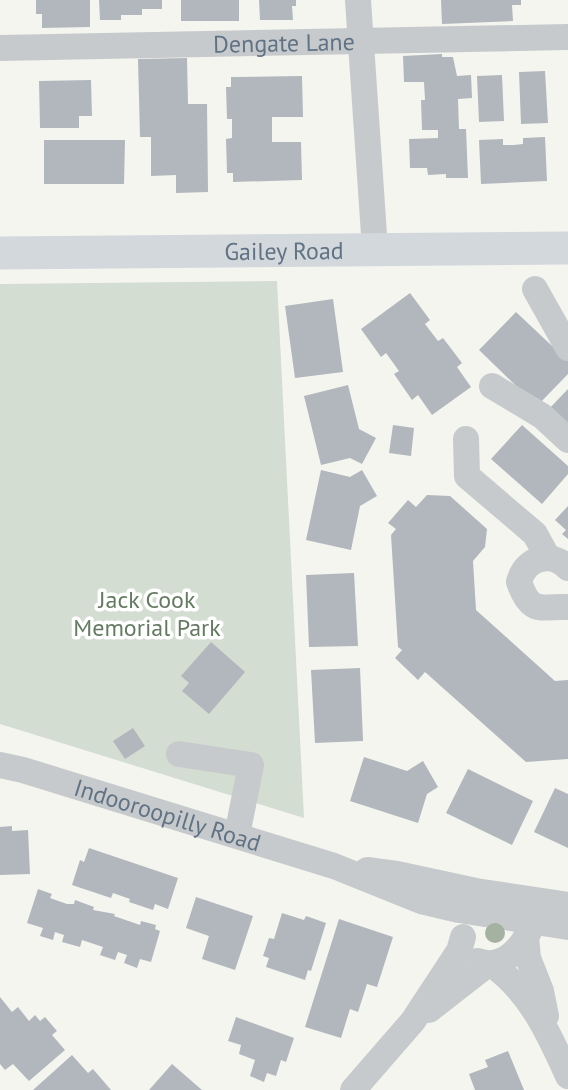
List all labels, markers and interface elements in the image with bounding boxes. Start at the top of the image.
street label: Dengate Lane [213,26,355,59]
street label: Gailey Road [224,234,344,267]
park label: Jack Cook Memorial Park [73,584,221,643]
street label: Indooroopilly Road [71,771,265,858]

